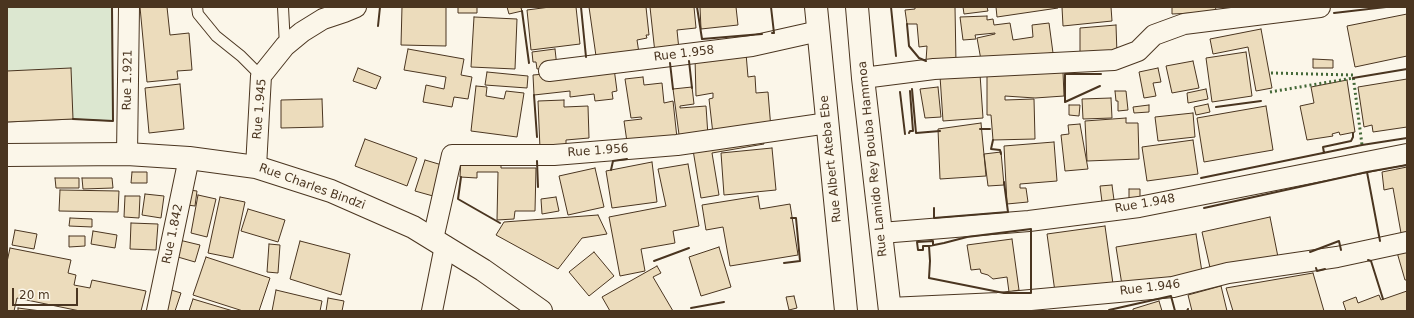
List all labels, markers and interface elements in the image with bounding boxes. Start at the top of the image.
street label: Rue 1.958 [653,43,715,65]
street label: Rue 1.921 [120,49,136,111]
street label: Rue Lamido Rey Bouba Hammoa [856,60,890,258]
street label: Rue 1.945 [250,78,270,140]
street label: Rue Albert Ateba Ebe [817,95,845,223]
street label: Rue 1.956 [567,142,629,160]
street label: Rue Charles Bindzi [257,161,367,213]
street label: Rue 1.948 [1114,192,1176,216]
street label: Rue 1.842 [160,203,186,265]
street label: Rue 1.946 [1119,277,1181,299]
scale bar [14,280,80,306]
text: 20 m [19,288,50,302]

